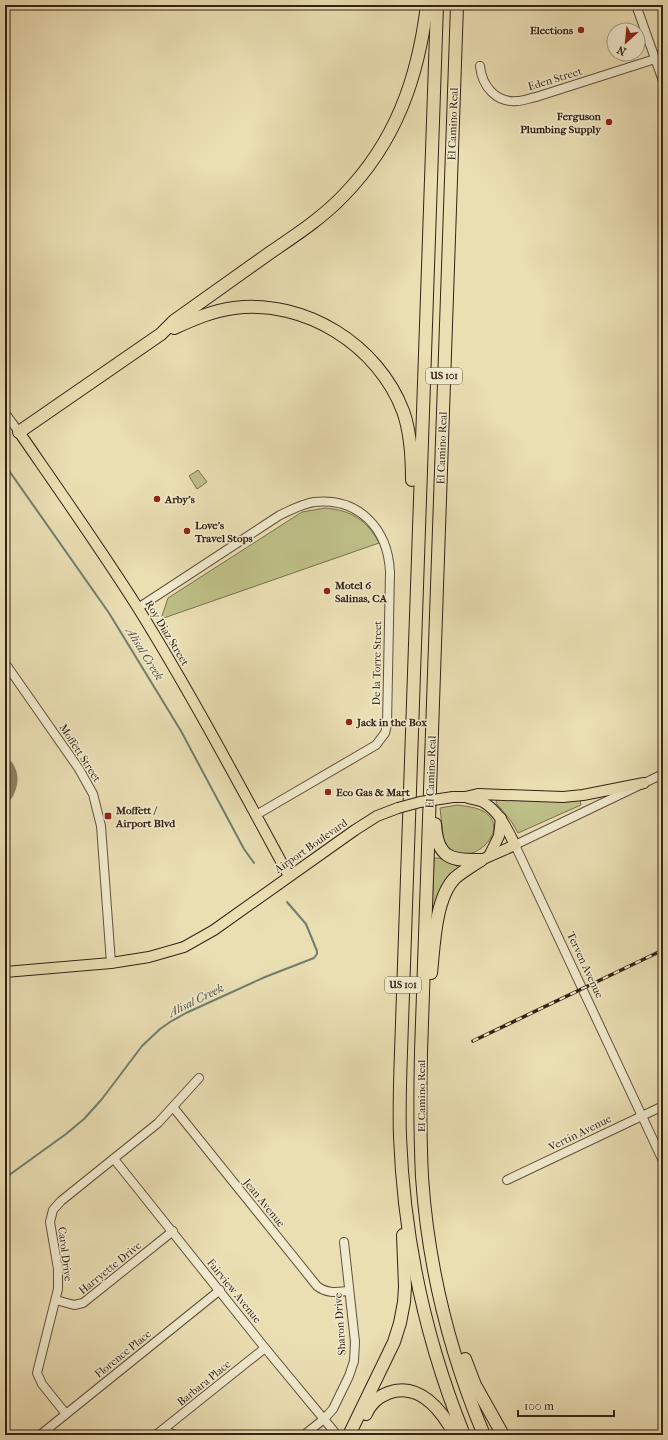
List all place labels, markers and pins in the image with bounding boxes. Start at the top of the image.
place label: Elections [530,24,573,37]
marker: Elections [576,25,586,35]
place label: Ferguson Plumbing Supply [520,110,602,136]
marker: Ferguson Plumbing Supply [604,117,614,127]
place label: Arby's [164,493,195,506]
marker: Arby's [152,494,162,504]
place label: Love's Travel Stops [194,519,253,545]
marker: Love's Travel Stops [182,526,192,536]
place label: Motel 6 Salinas, CA [334,579,388,605]
marker: Motel 6 Salinas, CA [322,586,332,596]
place label: Jack in the Box [356,716,427,729]
marker: Jack in the Box [344,717,354,727]
place label: Eco Gas & Mart [336,786,411,799]
marker: Eco Gas & Mart [323,787,333,797]
place label: Moffett / Airport Blvd [115,804,176,830]
marker: Moffett / Airport Blvd [103,811,113,821]

